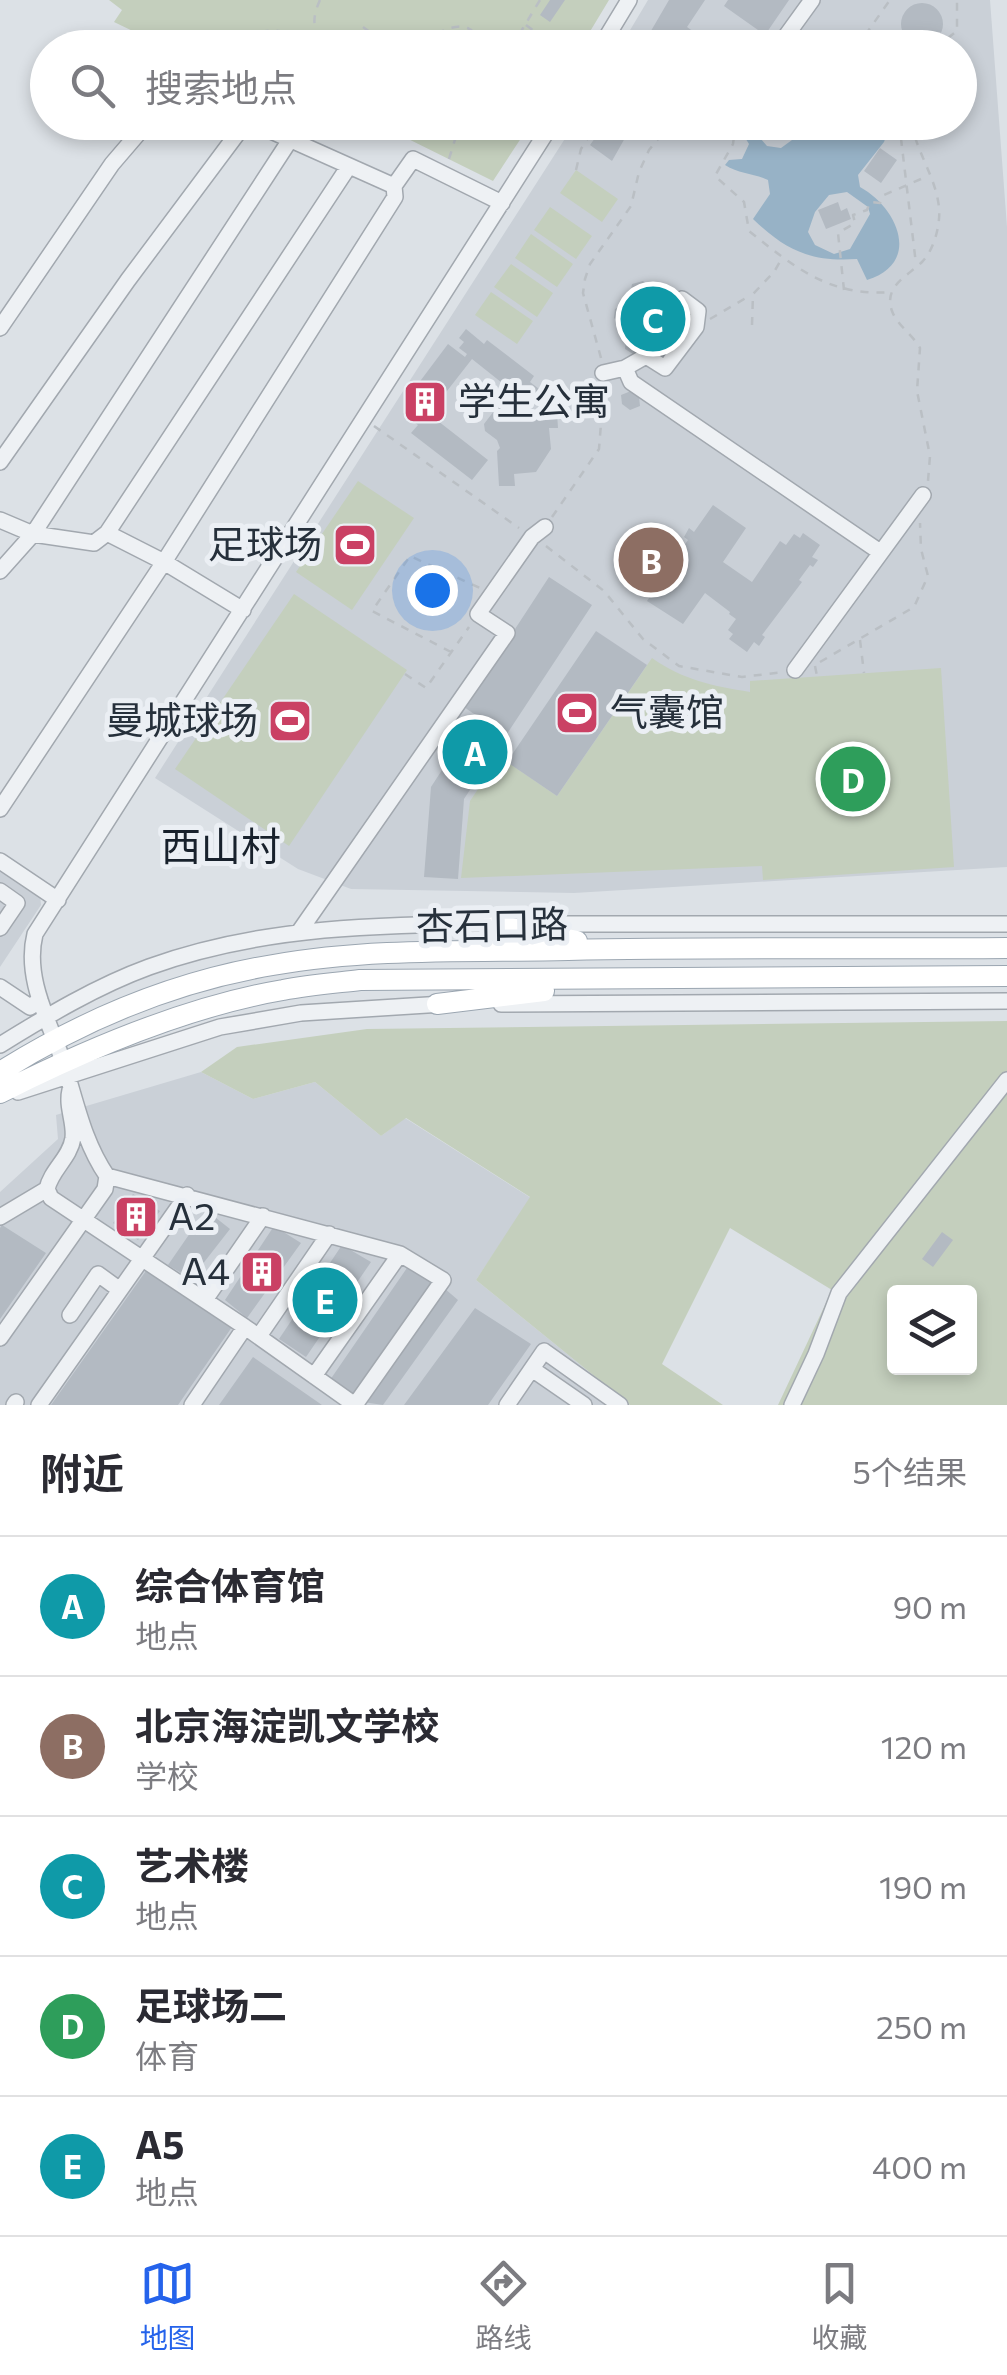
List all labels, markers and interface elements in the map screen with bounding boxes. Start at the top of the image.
search box [30,30,977,140]
icon: search [65,58,120,113]
text: 搜索地点 [145,63,297,110]
pin: C [620,282,686,356]
place label: 学生公寓 [458,376,610,423]
building icon: 学生公寓 [402,379,448,425]
place label: 足球场 [208,519,322,566]
sports icon: 足球场 [332,522,378,568]
pin: B [618,522,684,598]
your location [407,565,458,616]
place label: 气囊馆 [610,687,724,734]
sports icon: 气囊馆 [554,690,600,736]
place label: 曼城球场 [106,695,258,742]
sports icon: 曼城球场 [267,698,313,744]
pin: A [442,714,508,790]
pin: D [820,742,886,816]
district label: 西山村 [161,820,281,869]
street label: 杏石口路 [416,899,568,948]
place label: A2 [168,1191,215,1238]
building icon: A2 [113,1194,159,1240]
place label: A4 [181,1246,230,1293]
building icon: A4 [239,1249,285,1295]
pin: E [292,1262,358,1338]
map controls [887,1285,977,1375]
button: layers [887,1285,977,1375]
text: 附近 [40,1446,124,1498]
text: 5个结果 [853,1451,967,1491]
text: 综合体育馆 [135,1561,325,1608]
text: A [61,1586,84,1626]
text: 90 m [893,1586,967,1626]
text: 地点 [135,1615,199,1655]
text: 北京海淀凯文学校 [135,1701,439,1748]
text: B [62,1726,83,1766]
text: 120 m [881,1726,967,1766]
text: 学校 [135,1755,199,1795]
text: 艺术楼 [135,1841,249,1888]
text: C [62,1866,83,1906]
text: 190 m [879,1866,967,1906]
text: 地点 [135,1895,199,1935]
text: 足球场二 [135,1981,287,2028]
text: D [61,2006,84,2046]
text: 250 m [876,2006,967,2046]
text: 体育 [135,2035,199,2075]
text: A5 [135,2120,184,2167]
text: E [63,2146,82,2186]
text: 400 m [872,2146,967,2186]
text: 地点 [135,2171,199,2211]
tab: 地图 [140,2256,196,2356]
tab: 路线 [475,2256,531,2356]
tab: 收藏 [811,2256,867,2356]

